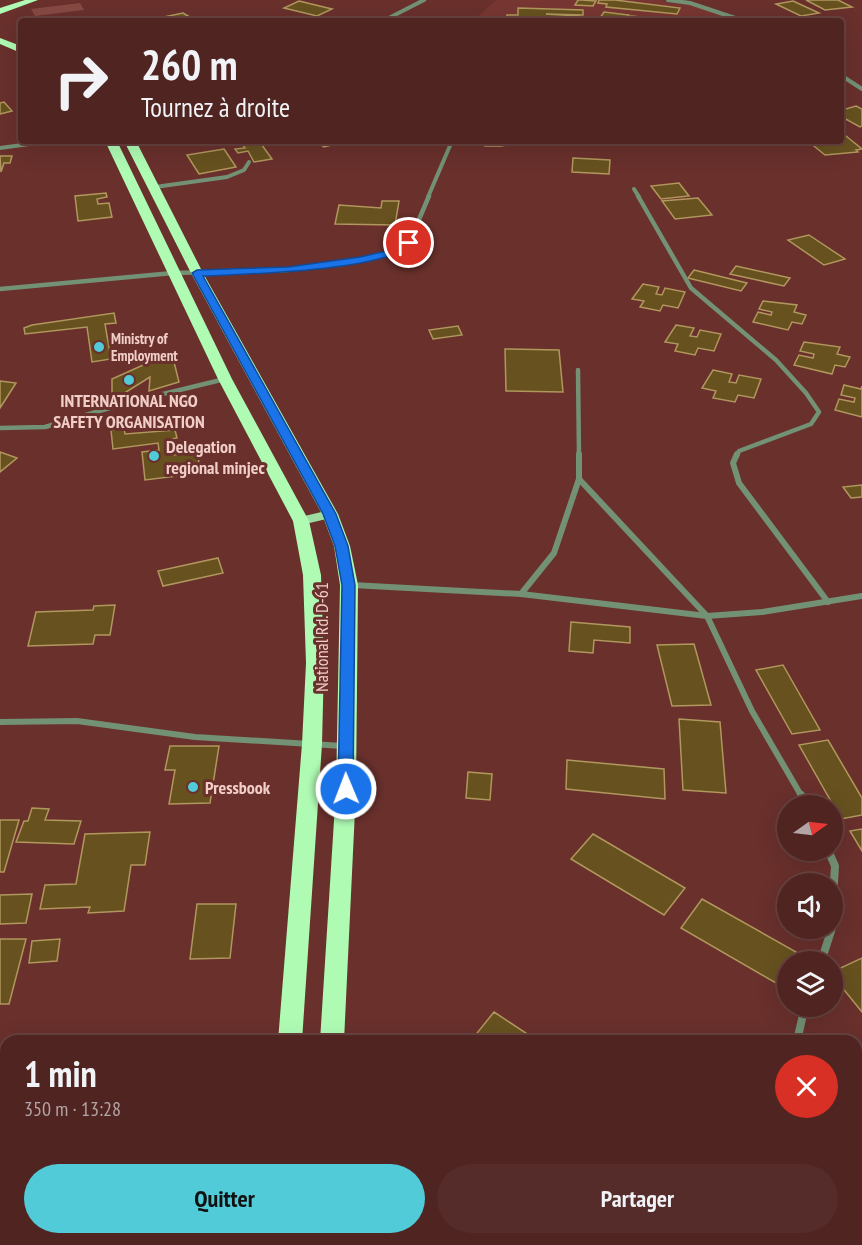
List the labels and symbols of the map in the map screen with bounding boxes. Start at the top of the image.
pin [383,217,434,268]
place label: Ministry of Employment [111,329,178,365]
marker: Ministry of Employment [92,340,106,354]
marker: INTERNATIONAL NGO SAFETY ORGANISATION [122,373,136,387]
place label: INTERNATIONAL NGO SAFETY ORGANISATION [53,389,205,433]
place label: Delegation regional minjec [166,435,265,479]
marker: Delegation regional minjec [147,449,161,463]
street label: National Rd. D-61 [310,582,333,692]
position arrow [314,757,378,821]
place label: Pressbook [205,776,271,799]
marker: Pressbook [186,780,200,794]
north arrow [777,795,843,861]

